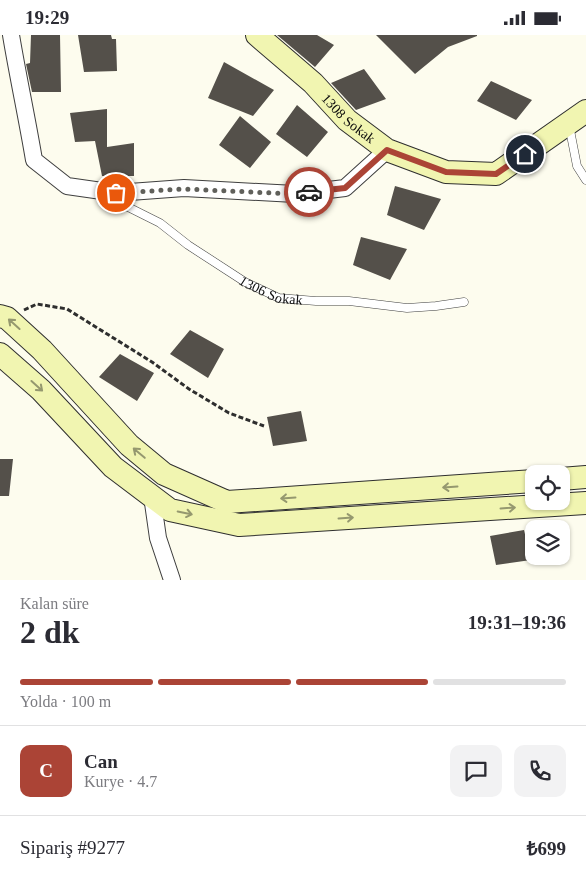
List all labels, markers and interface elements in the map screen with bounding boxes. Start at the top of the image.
text: 19:29 [25,7,69,28]
street label: 1308 Sokak [319,91,378,146]
pin [504,133,546,175]
icon: home [511,140,539,168]
courier [284,167,334,217]
pin [95,172,137,214]
icon: car [295,178,323,206]
icon: bag [102,179,130,207]
street label: 1306 Sokak [236,273,303,308]
one-way arrow [7,318,20,330]
one-way arrow [30,380,43,392]
one-way arrow [133,448,146,459]
map controls [525,465,570,565]
button: locate [525,465,570,510]
one-way arrow [442,482,458,491]
one-way arrow [280,493,296,503]
one-way arrow [500,503,516,512]
one-way arrow [176,509,192,519]
one-way arrow [337,514,353,523]
button: layers [525,520,570,565]
text: Kalan süre [20,595,89,612]
text: 19:31–19:36 [468,612,566,633]
text: 2 dk [20,614,80,650]
text: Yolda · 100 m [20,693,111,710]
button: chat [450,745,502,797]
button: phone [514,745,566,797]
text: Can [84,751,118,772]
text: C [39,760,53,781]
text: Kurye · 4.7 [84,773,157,790]
text: Sipariş #9277 [20,837,125,858]
text: ₺699 [527,838,566,859]

